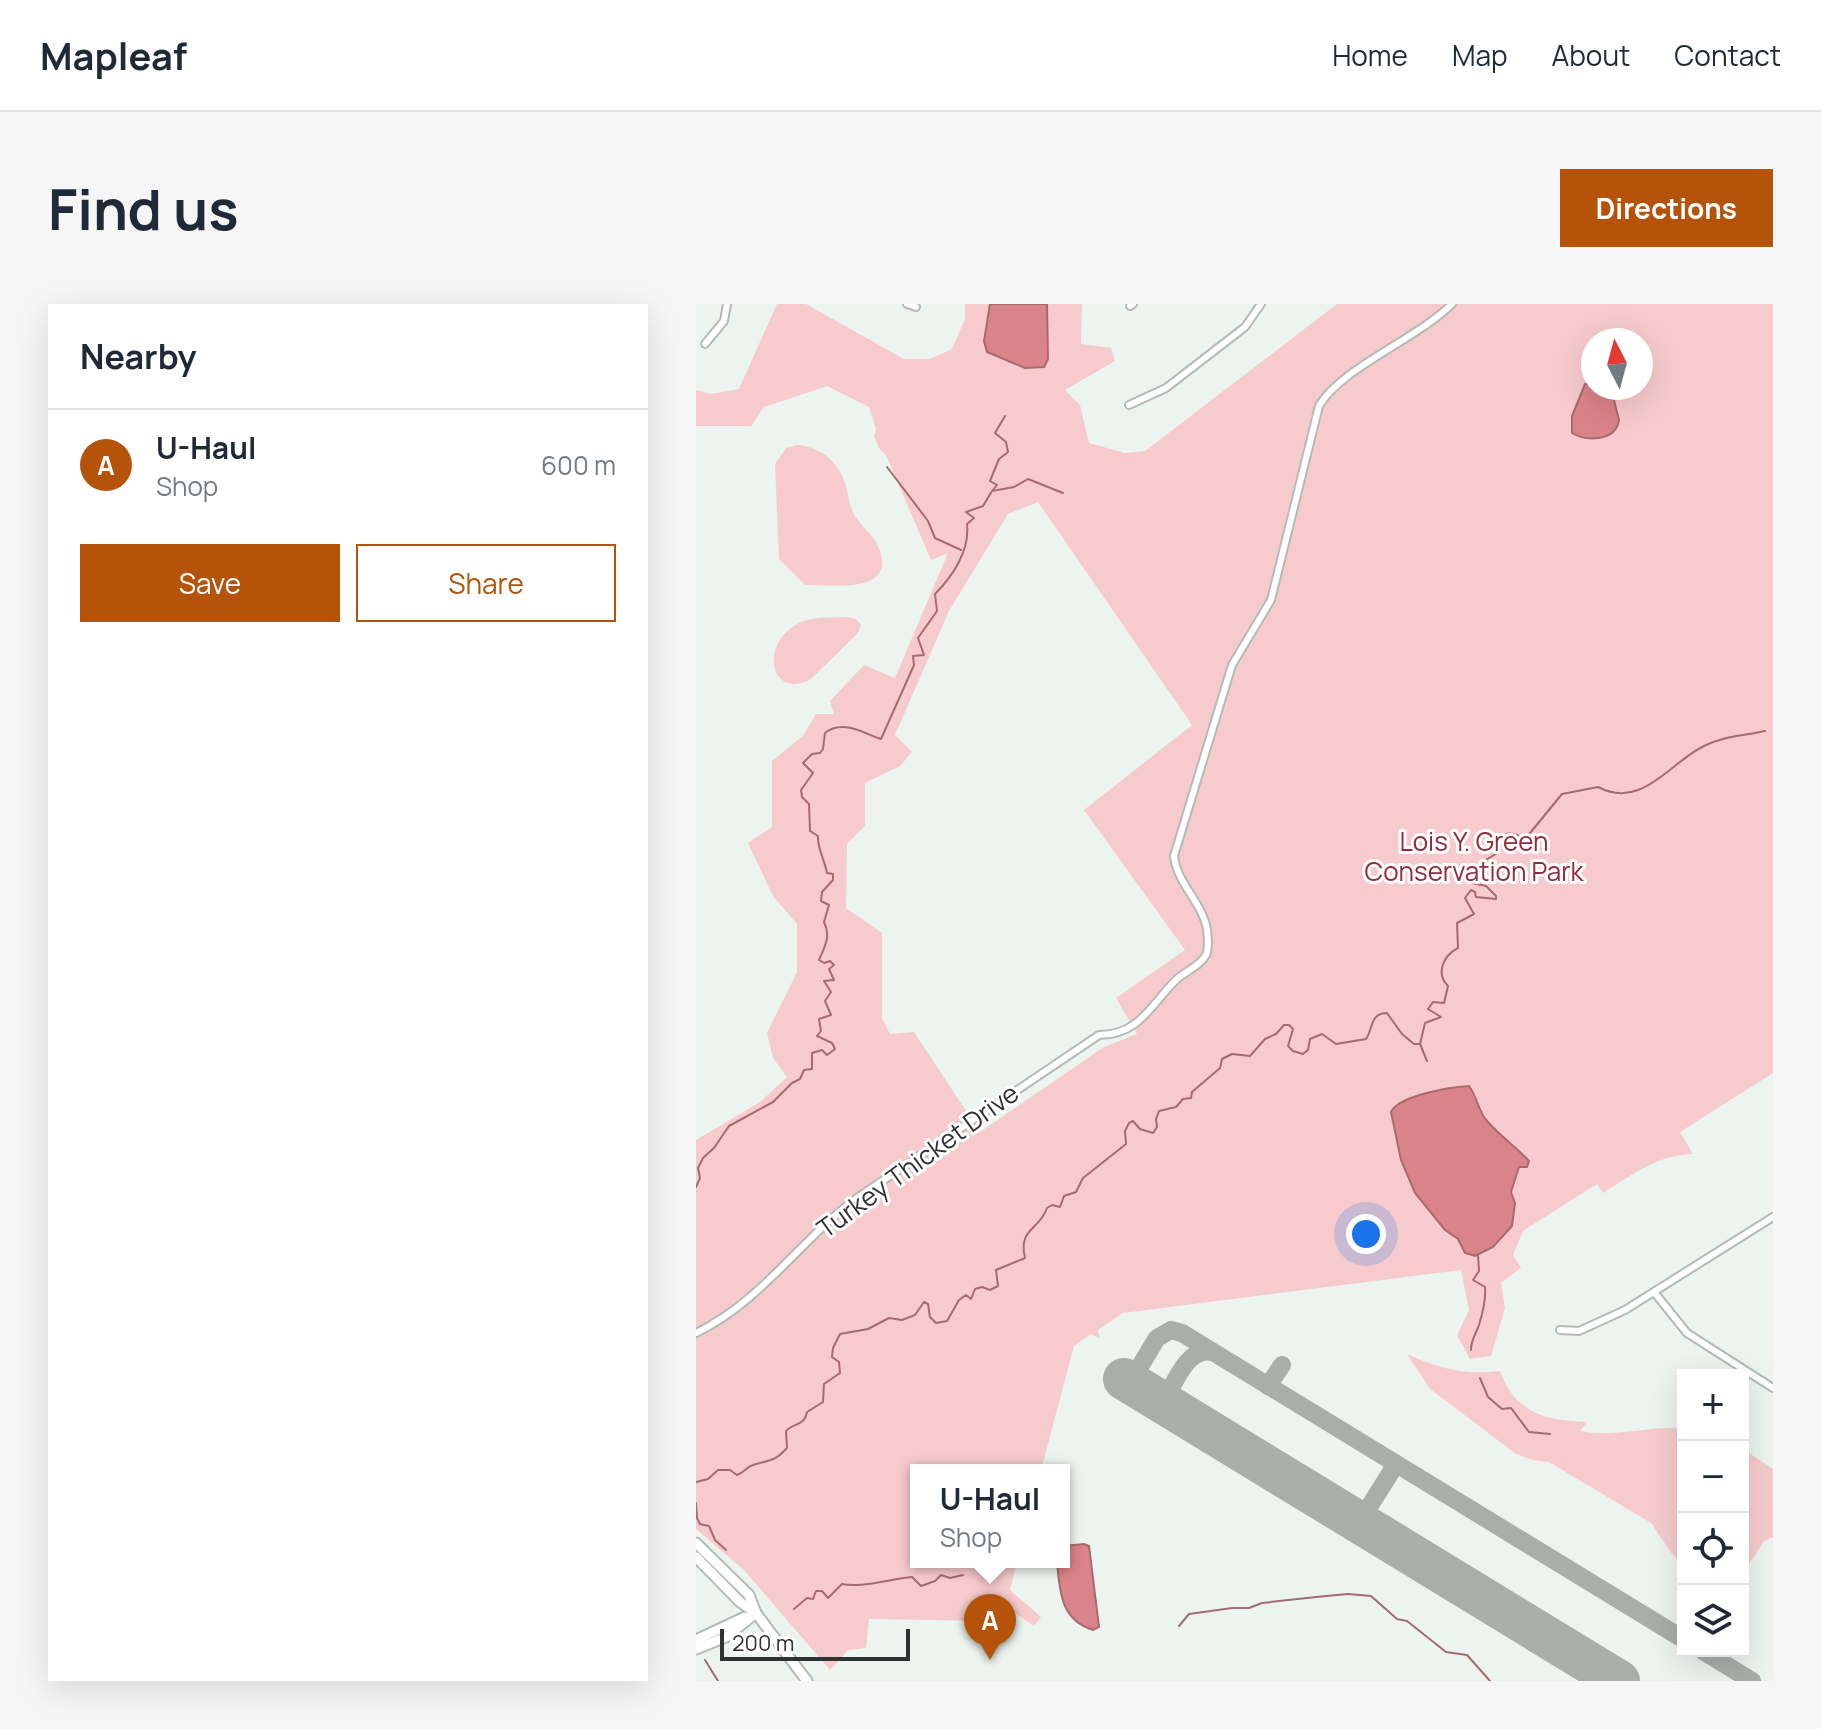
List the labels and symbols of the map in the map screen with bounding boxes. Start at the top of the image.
north arrow [1581,328,1653,400]
park label: Lois Y. Green Conservation Park [1365,823,1585,889]
street label: Turkey Thicket Drive [809,1075,1026,1246]
your location [1346,1214,1386,1254]
pin: A [964,1594,1016,1660]
scale bar [720,1625,910,1661]

